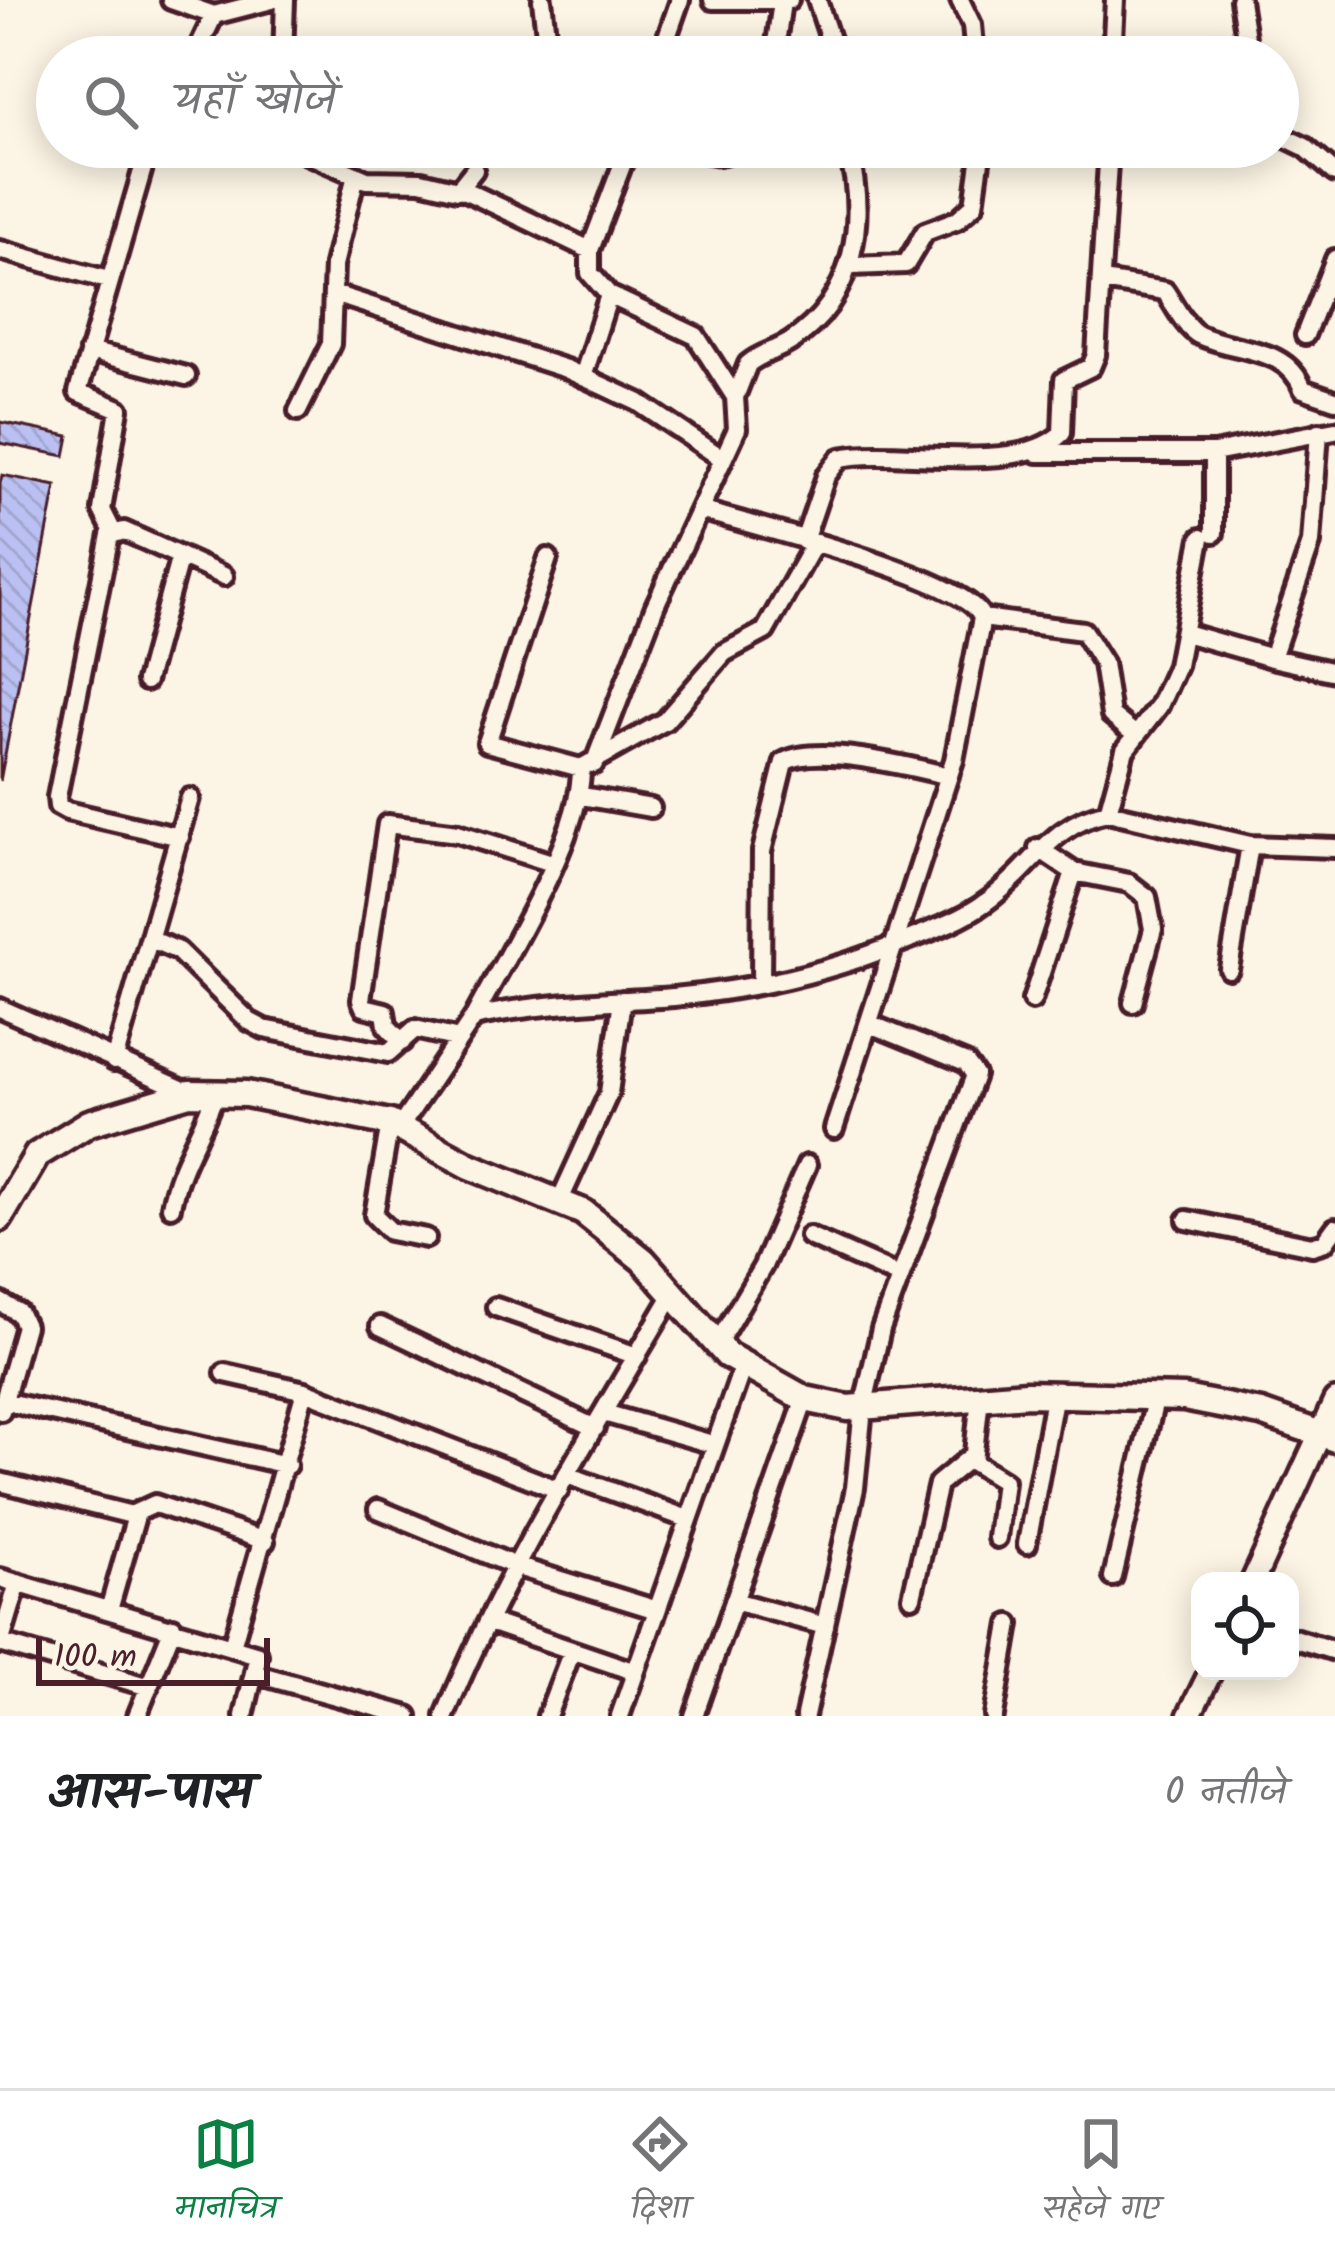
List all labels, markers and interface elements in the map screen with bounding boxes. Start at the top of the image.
search box [36,36,1299,168]
text: यहाँ खोजें [174,66,336,138]
icon: search [78,69,144,135]
map controls [1191,1572,1299,1680]
button: locate [1191,1572,1299,1680]
scale bar [36,1632,270,1685]
text: 100 m [54,1632,137,1685]
text: आस-पास [48,1754,253,1835]
text: 0 नतीजे [1165,1763,1287,1825]
tab: मानचित्र [175,2111,277,2236]
tab: दिशा [627,2111,693,2236]
tab: सहेजे गए [1042,2111,1160,2236]

